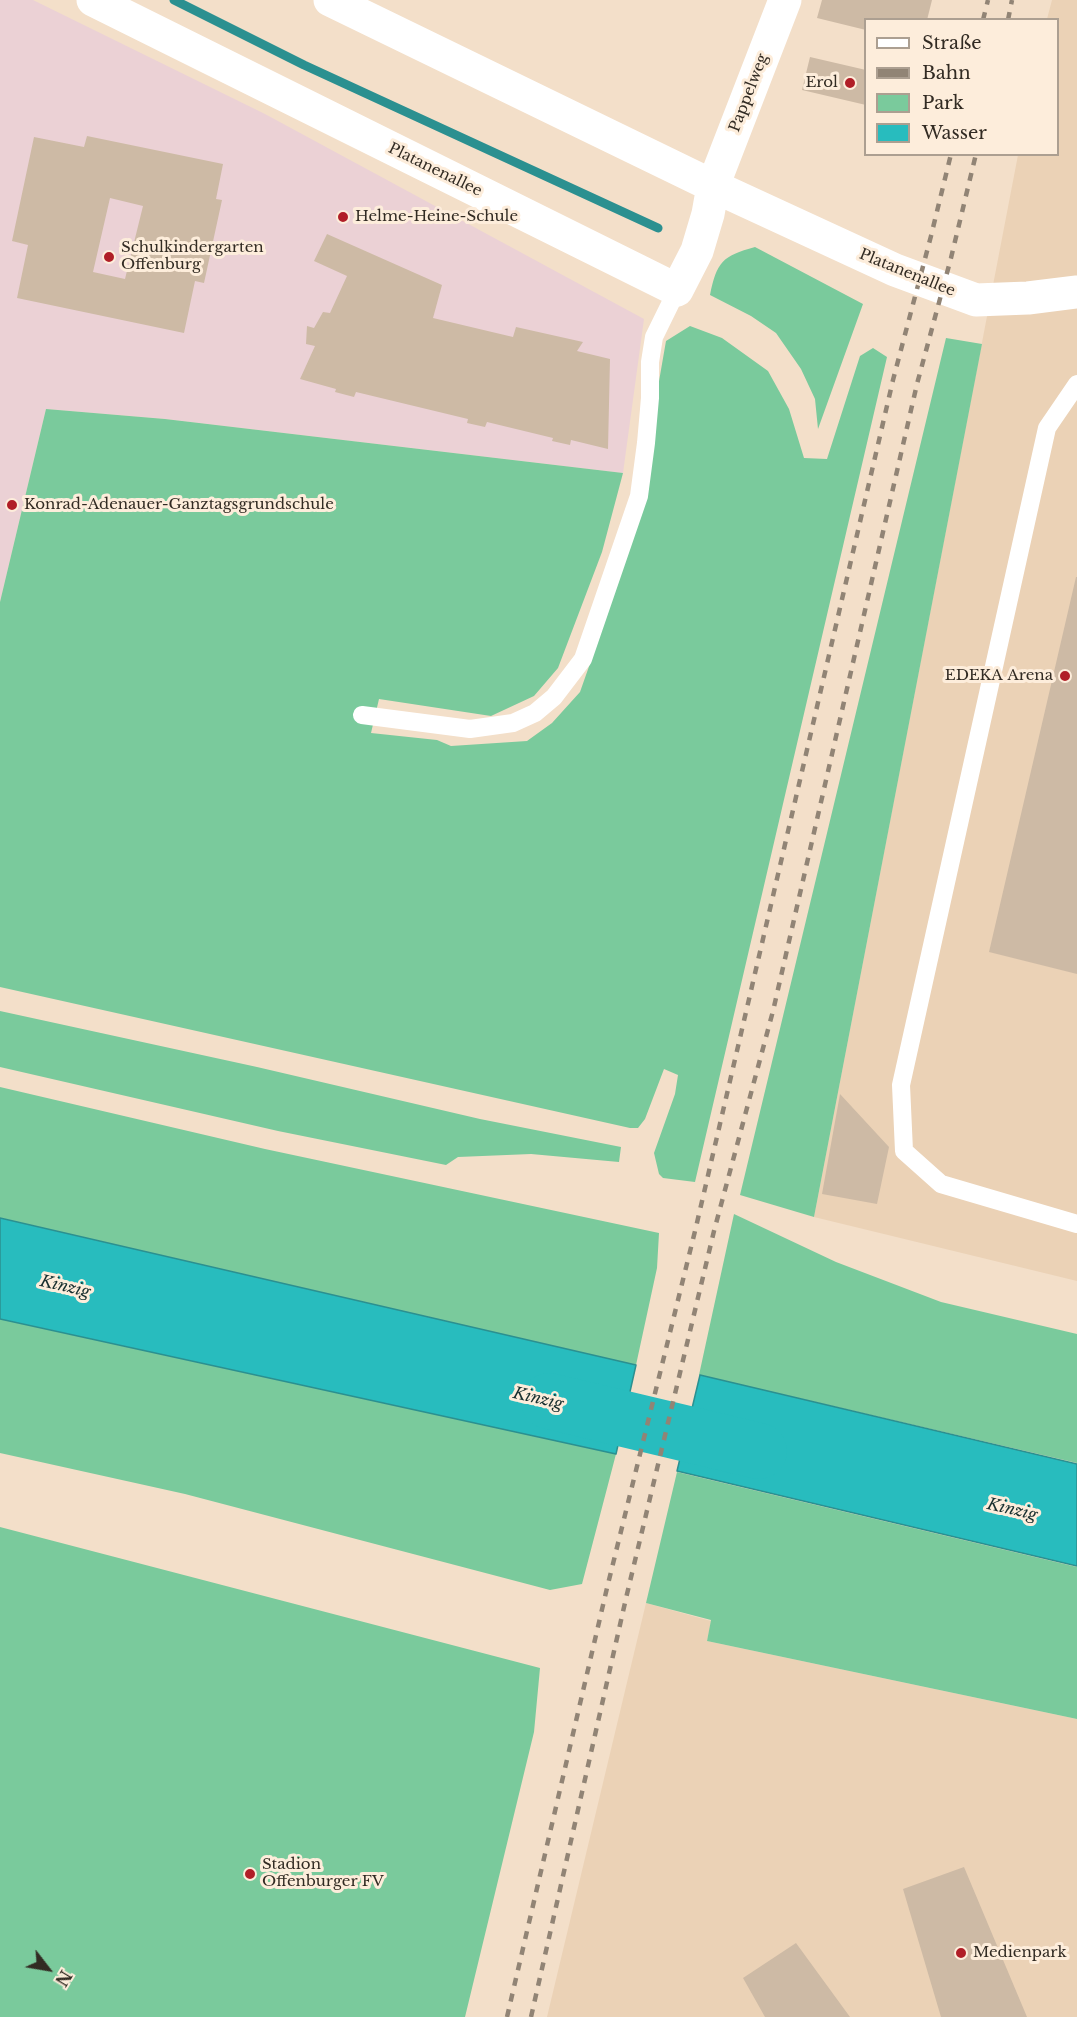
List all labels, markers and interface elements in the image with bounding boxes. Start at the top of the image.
legend [864,18,1059,156]
text: Straße [922,32,982,54]
street label: Pappelweg [726,51,772,135]
text: Bahn [922,62,971,84]
place label: Erol [805,74,838,92]
marker: Erol [843,76,857,90]
text: Park [922,92,964,114]
text: Wasser [922,122,987,144]
street label: Platanenallee [385,140,485,200]
place label: Helme-Heine-Schule [355,208,518,226]
marker: Helme-Heine-Schule [336,210,350,224]
place label: Schulkindergarten Offenburg [121,239,264,274]
street label: Platanenallee [856,246,958,300]
marker: Schulkindergarten Offenburg [102,250,116,264]
place label: Konrad-Adenauer-Ganztagsgrundschule [24,496,334,514]
marker: Konrad-Adenauer-Ganztagsgrundschule [5,498,19,512]
place label: EDEKA Arena [945,667,1053,685]
marker: EDEKA Arena [1058,669,1072,683]
water label: Kinzig [38,1272,92,1302]
water label: Kinzig [511,1384,565,1414]
water label: Kinzig [985,1495,1039,1525]
place label: Stadion Offenburger FV [262,1856,384,1891]
marker: Stadion Offenburger FV [243,1867,257,1881]
north arrow [18,1939,78,1999]
place label: Medienpark [973,1944,1067,1962]
marker: Medienpark [954,1946,968,1960]
text: N [51,1967,76,1990]

